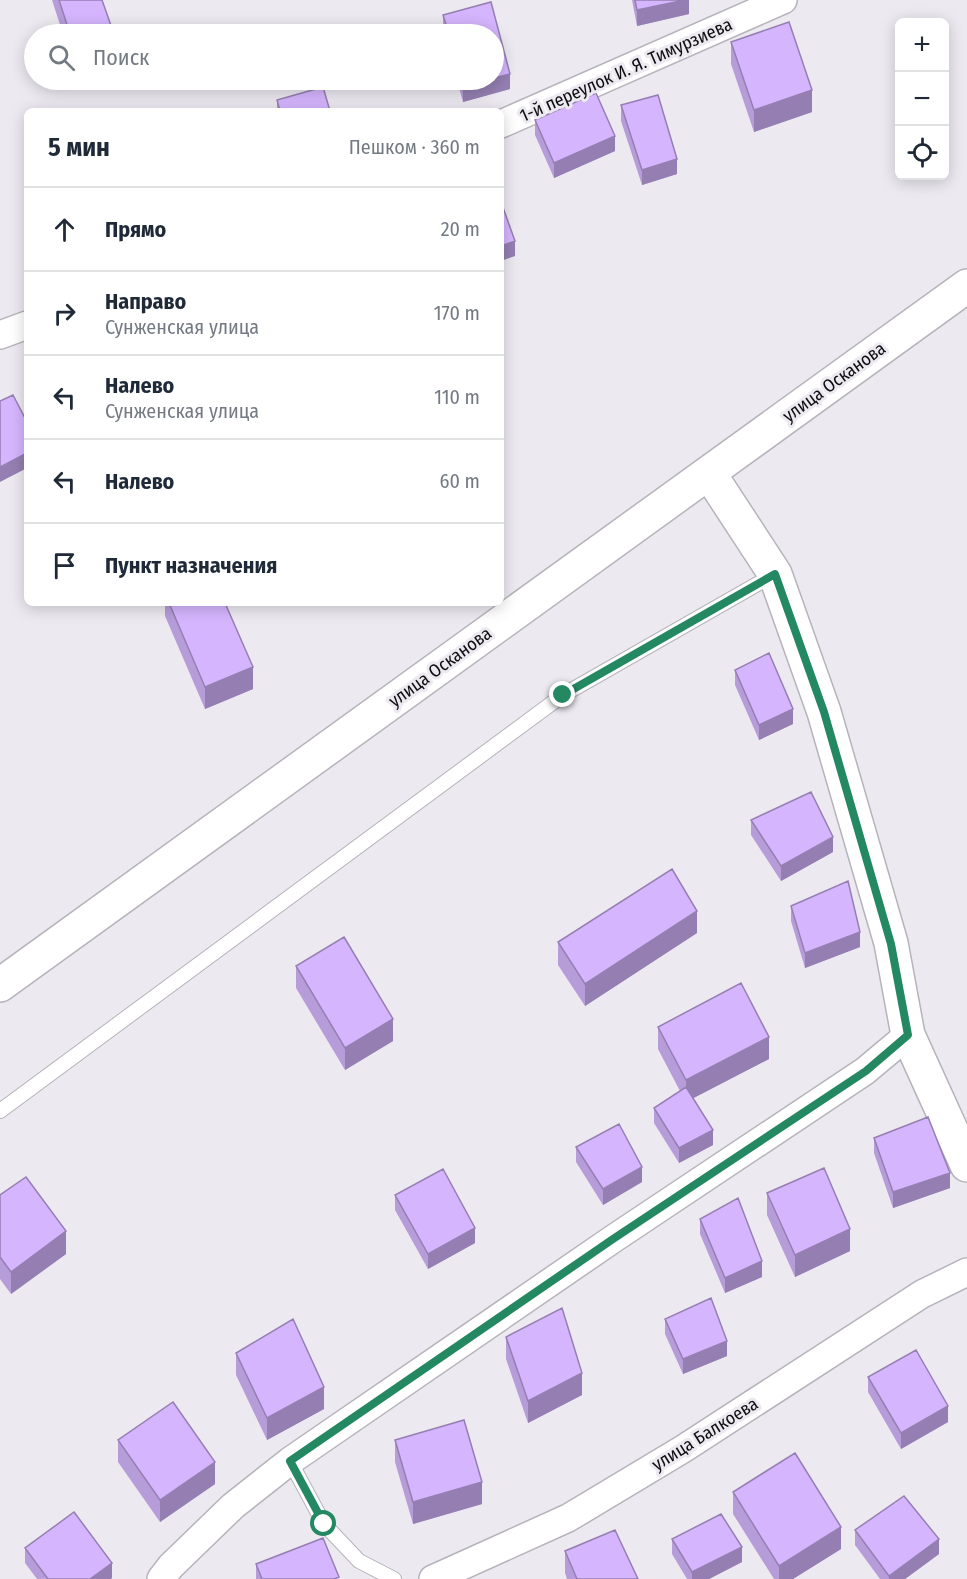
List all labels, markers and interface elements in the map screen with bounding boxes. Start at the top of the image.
street label: 1-й переулок И. Я. Тимурзиева [516,13,736,127]
map controls [895,18,949,180]
button: + [895,18,949,72]
search box [24,24,504,90]
icon: search [45,41,78,74]
text: Поиск [93,44,149,71]
button: − [895,72,949,126]
button: locate [895,126,949,180]
text: 5 мин [48,132,110,163]
text: Пешком · 360 m [349,135,480,159]
icon: ahead [48,213,81,246]
text: Прямо [105,216,166,243]
text: 20 m [441,217,480,241]
text: Направо [105,288,186,315]
icon: right [48,297,81,330]
text: 170 m [434,301,480,325]
text: Сунженская улица [105,315,259,339]
street label: улица Осканова [778,337,890,427]
text: Налево [105,372,174,399]
icon: left [48,381,81,414]
text: 110 m [434,385,480,409]
text: Сунженская улица [105,399,259,423]
icon: left [48,465,81,498]
text: Налево [105,468,174,495]
text: 60 m [440,469,480,493]
icon: arrive [48,549,81,582]
text: Пункт назначения [105,552,277,579]
street label: улица Осканова [384,622,496,712]
route end [549,681,575,707]
street label: улица Балкоева [648,1392,762,1475]
route start [310,1510,336,1536]

